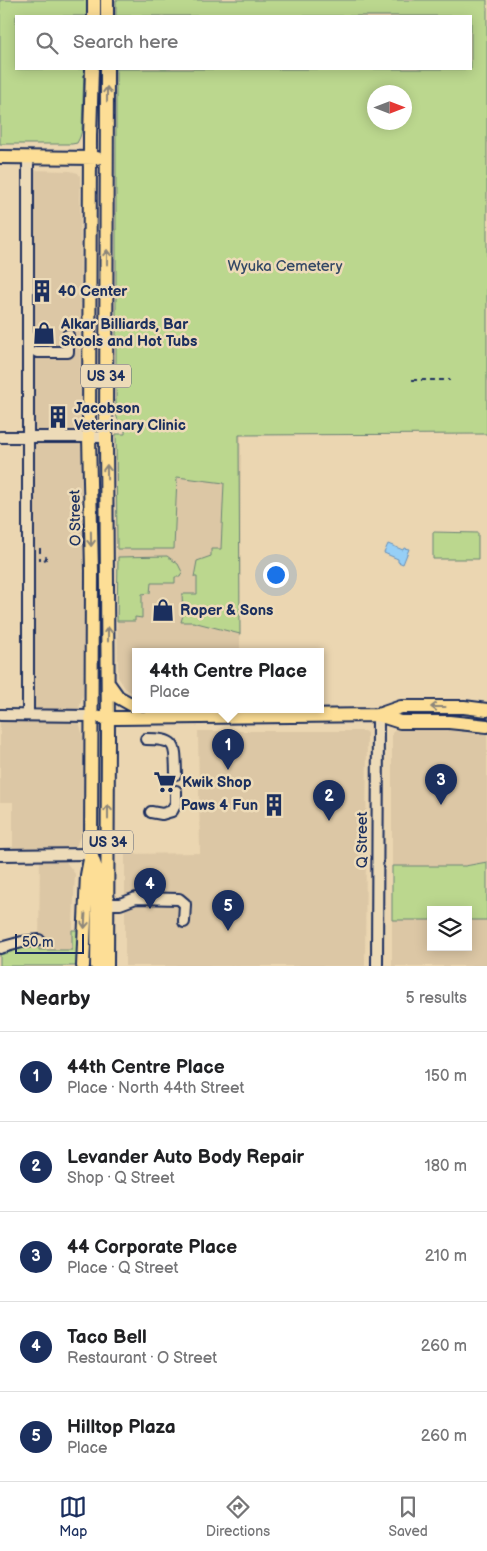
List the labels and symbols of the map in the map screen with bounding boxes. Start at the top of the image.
north arrow [367,85,412,130]
one-way arrow [102,87,112,103]
one-way arrow [102,249,112,266]
park label: Wyuka Cemetery [227,257,343,276]
building icon: 40 Center [29,278,55,304]
place label: 40 Center [58,282,128,301]
place label: Alkar Billiards, Bar Stools and Hot Tubs [60,315,197,351]
shop icon: Alkar Billiards, Bar Stools and Hot Tubs [31,320,57,346]
road number: US 34 [81,364,131,388]
place label: Jacobson Veterinary Clinic [74,399,186,435]
building icon: Jacobson Veterinary Clinic [45,404,71,430]
one-way arrow [102,464,112,480]
street label: O Street [66,489,85,546]
one-way arrow [86,530,96,547]
your location [263,562,289,588]
shop icon: Roper & Sons [150,597,176,623]
place label: Roper & Sons [180,601,274,620]
one-way arrow [103,627,113,643]
one-way arrow [431,702,447,712]
pin: 1 [212,729,244,770]
pin: 3 [425,764,457,805]
supermarket icon: Kwik Shop [152,769,178,795]
place label: Kwik Shop [182,773,252,792]
pin: 2 [313,780,345,821]
building icon: Paws 4 Fun [261,792,287,818]
place label: Paws 4 Fun [181,796,258,815]
one-way arrow [103,805,113,821]
street label: Q Street [353,811,372,868]
road number: US 34 [83,830,133,854]
pin: 4 [134,868,166,909]
pin: 5 [212,890,244,931]
one-way arrow [81,912,90,928]
scale bar [15,931,84,954]

